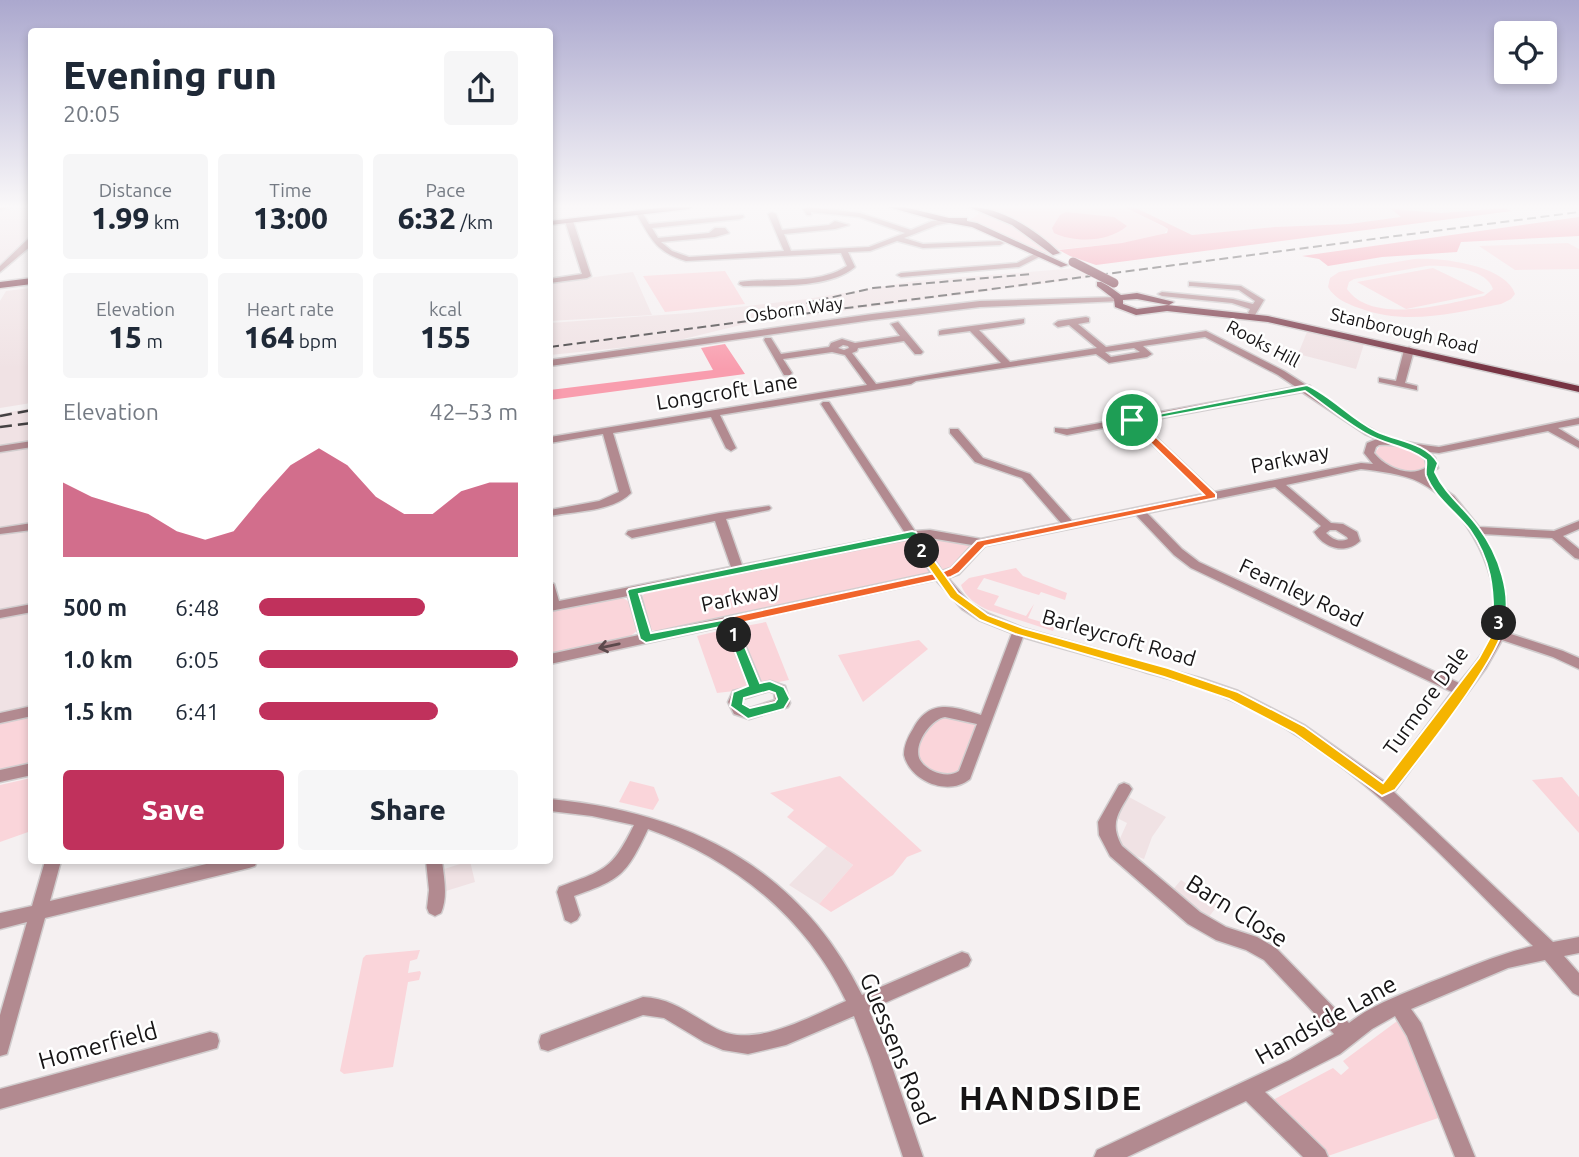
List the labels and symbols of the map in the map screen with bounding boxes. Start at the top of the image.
street label: Osborn Way [744,292,844,326]
street label: Stanborough Road [1328,303,1480,357]
street label: Rooks Hill [1224,316,1304,371]
street label: Longcroft Lane [654,368,799,414]
pin [1102,390,1162,450]
street label: Parkway [1249,439,1331,477]
pin: 2 [904,534,940,568]
street label: Fearnley Road [1236,553,1367,631]
street label: Parkway [699,576,781,616]
street label: Barleycroft Road [1040,604,1199,670]
pin: 3 [1482,606,1516,640]
pin: 1 [716,618,752,652]
one-way arrow [598,640,621,654]
street label: Turmore Dale [1378,641,1473,759]
street label: Barn Close [1182,869,1293,952]
street label: Guessens Road [855,969,940,1129]
street label: Handside Lane [1250,970,1401,1070]
street label: Homerfield [35,1017,160,1074]
district label: HANDSIDE [959,1079,1143,1116]

